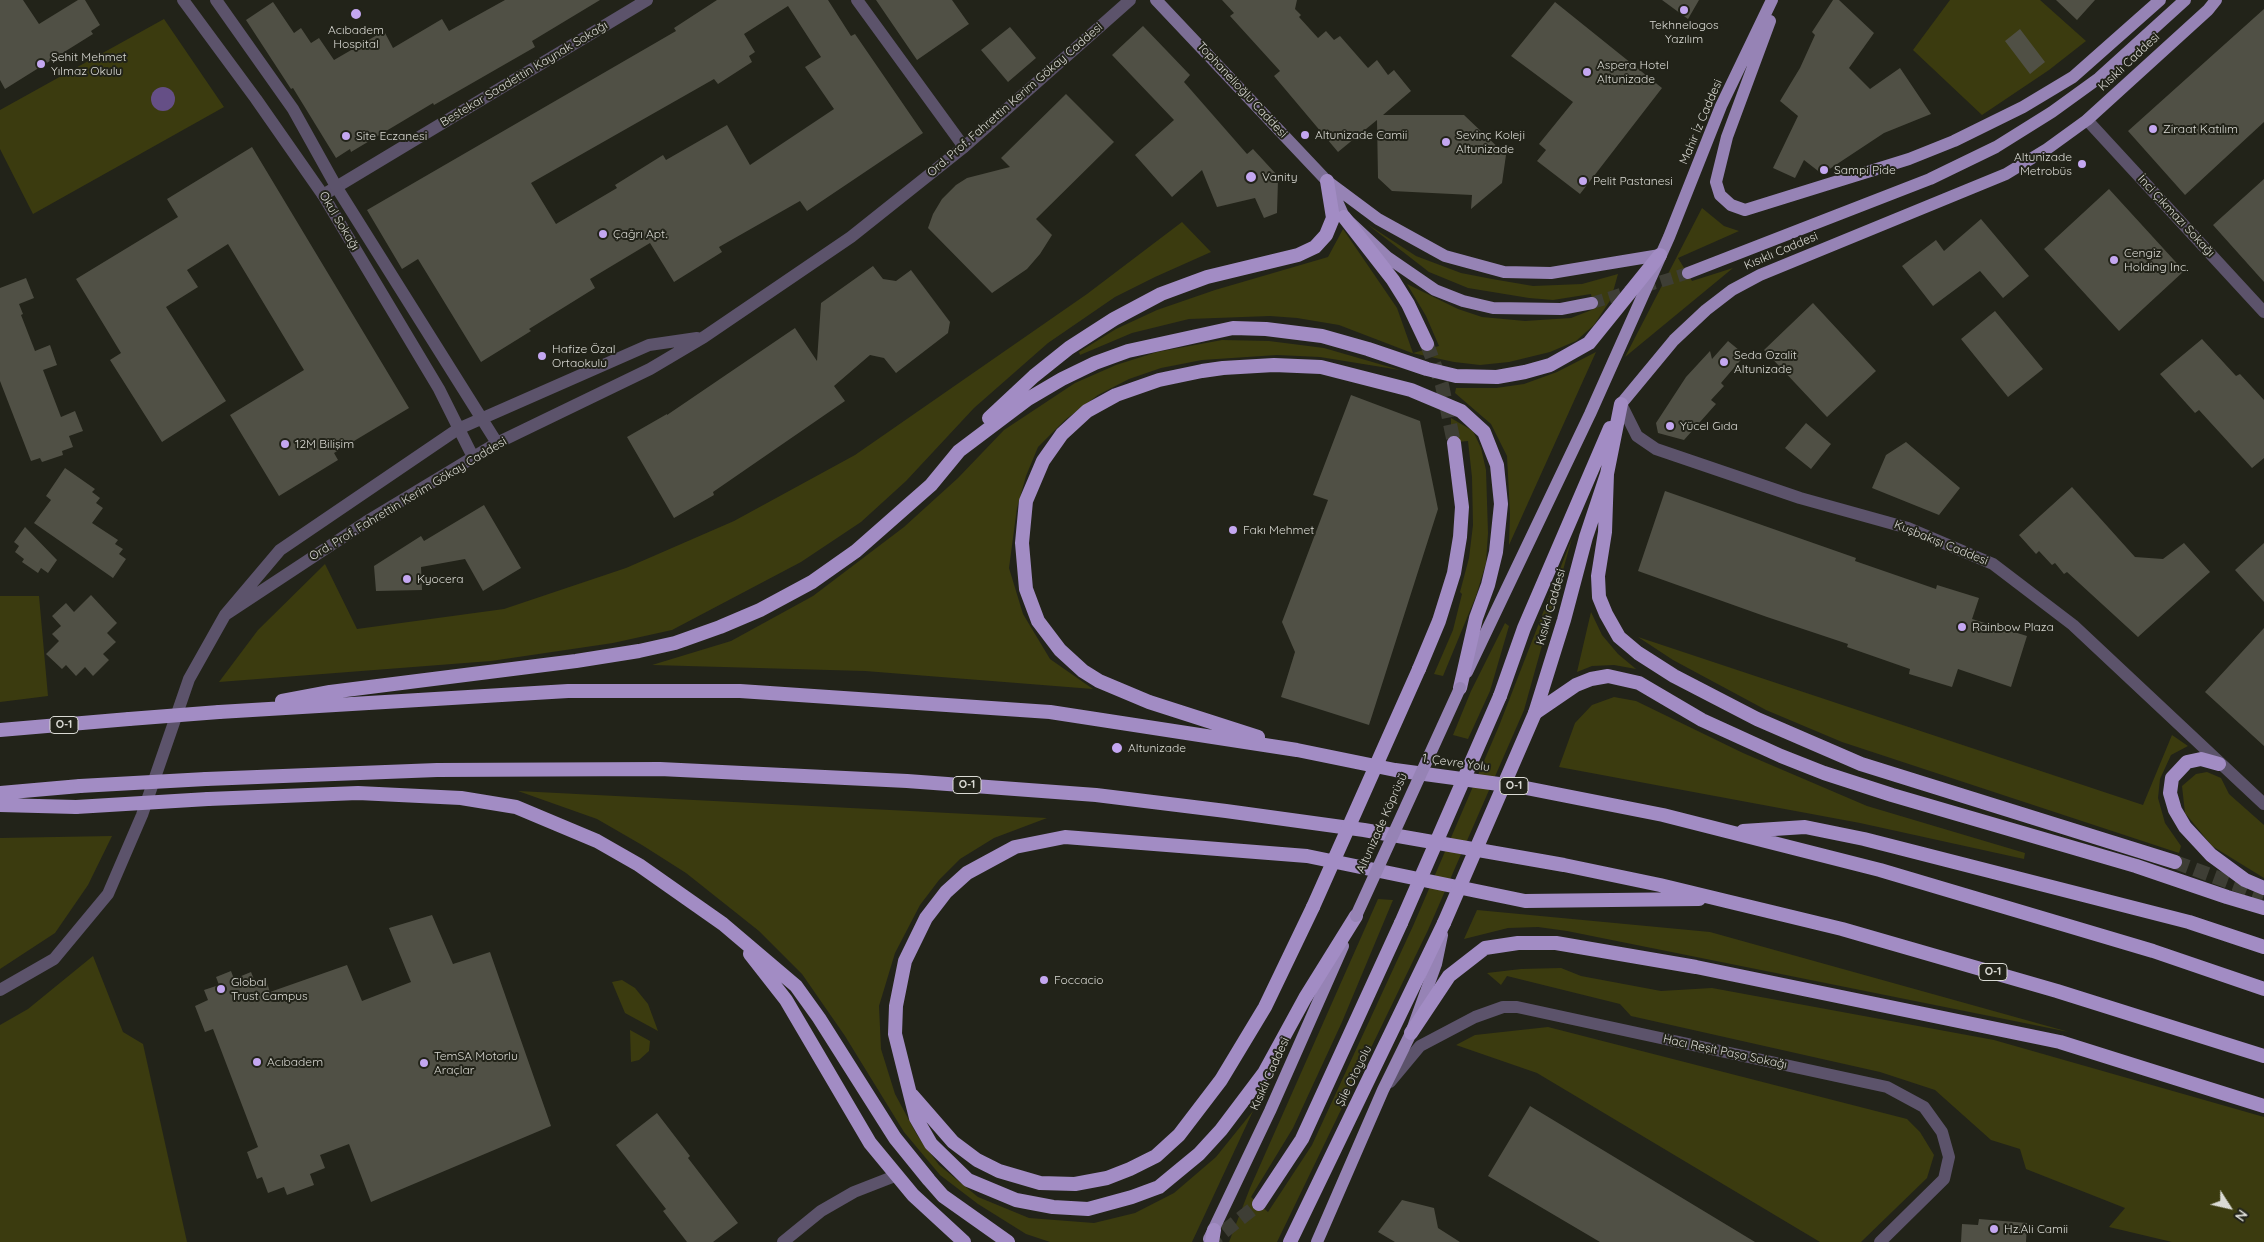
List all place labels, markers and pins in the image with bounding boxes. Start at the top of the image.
marker: Tekhnelogos Yazılım [1678,4,1690,16]
marker: Acıbadem Hospital [349,7,363,21]
place label: Tekhnelogos Yazılım [1649,18,1719,46]
place label: Acıbadem Hospital [328,23,384,51]
place label: Şehit Mehmet Yılmaz Okulu [51,50,127,78]
marker: Şehit Mehmet Yılmaz Okulu [35,58,47,70]
place label: Aspera Hotel Altunizade [1597,58,1669,86]
marker: Aspera Hotel Altunizade [1581,66,1593,78]
place label: Ziraat Katılım [2163,122,2238,136]
marker: Ziraat Katılım [2147,123,2159,135]
place label: Altunizade Camii [1315,128,1407,142]
place label: Sevinç Koleji Altunizade [1456,128,1525,156]
place label: Site Eczanesi [356,129,427,143]
marker: Altunizade Camii [1299,129,1311,141]
marker: Site Eczanesi [340,130,352,142]
marker: Sevinç Koleji Altunizade [1440,136,1452,148]
place label: Altunizade Metrobüs [2014,150,2072,178]
marker: Altunizade Metrobüs [2076,158,2088,170]
place label: Sampi Pide [1834,163,1896,177]
marker: Sampi Pide [1818,164,1830,176]
marker: Vanity [1244,170,1258,184]
place label: Vanity [1262,170,1297,184]
place label: Pelit Pastanesi [1593,174,1673,188]
marker: Pelit Pastanesi [1577,175,1589,187]
place label: Çağrı Apt. [613,227,667,241]
marker: Çağrı Apt. [597,228,609,240]
place label: Cengiz Holding Inc. [2124,246,2188,274]
marker: Cengiz Holding Inc. [2108,254,2120,266]
place label: Hafize Özal Ortaokulu [552,342,615,370]
place label: Seda Ozalit Altunizade [1734,348,1797,376]
marker: Hafize Özal Ortaokulu [536,350,548,362]
marker: Seda Ozalit Altunizade [1718,356,1730,368]
place label: Yücel Gıda [1680,419,1738,433]
marker: Yücel Gıda [1664,420,1676,432]
place label: 12M Bilişim [295,437,354,451]
marker: 12M Bilişim [279,438,291,450]
place label: Fakı Mehmet [1243,523,1314,537]
marker: Fakı Mehmet [1227,524,1239,536]
place label: Kyocera [417,572,464,586]
marker: Kyocera [401,573,413,585]
place label: Rainbow Plaza [1972,620,2054,634]
marker: Rainbow Plaza [1956,621,1968,633]
marker: Altunizade [1110,741,1124,755]
place label: Altunizade [1128,741,1186,755]
place label: Foccacio [1054,973,1104,987]
marker: Foccacio [1038,974,1050,986]
place label: Global Trust Campus [231,975,308,1003]
marker: Global Trust Campus [215,983,227,995]
place label: TemSA Motorlu Araçlar [434,1049,518,1077]
place label: Acıbadem [267,1055,323,1069]
marker: Acıbadem [251,1056,263,1068]
marker: TemSA Motorlu Araçlar [418,1057,430,1069]
place label: Hz.Ali Camii [2004,1222,2068,1236]
marker: Hz.Ali Camii [1988,1223,2000,1235]

